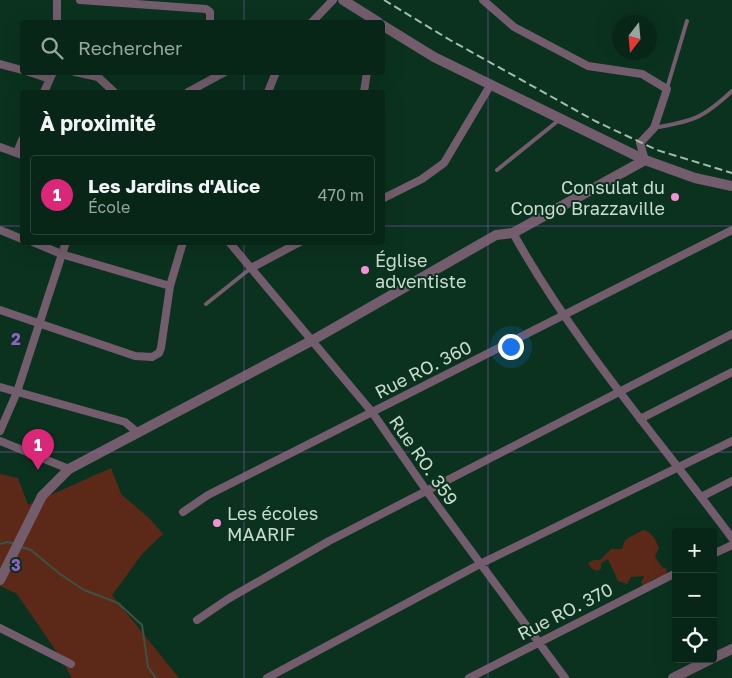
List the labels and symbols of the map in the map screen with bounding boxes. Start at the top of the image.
north arrow [612,15,657,60]
place label: Consulat du Congo Brazzaville [510,176,665,219]
marker: Consulat du Congo Brazzaville [669,191,681,203]
place label: Église adventiste [375,249,467,292]
marker: Église adventiste [359,264,371,276]
text: 2 [11,329,21,349]
your location [498,334,524,360]
street label: Rue RO. 360 [371,335,475,403]
street label: Rue RO. 359 [385,411,463,509]
pin: 1 [22,429,54,470]
place label: Les écoles MAARIF [227,502,318,545]
marker: Les écoles MAARIF [211,517,223,529]
text: 3 [11,555,21,575]
street label: Rue RO. 370 [514,578,616,644]

